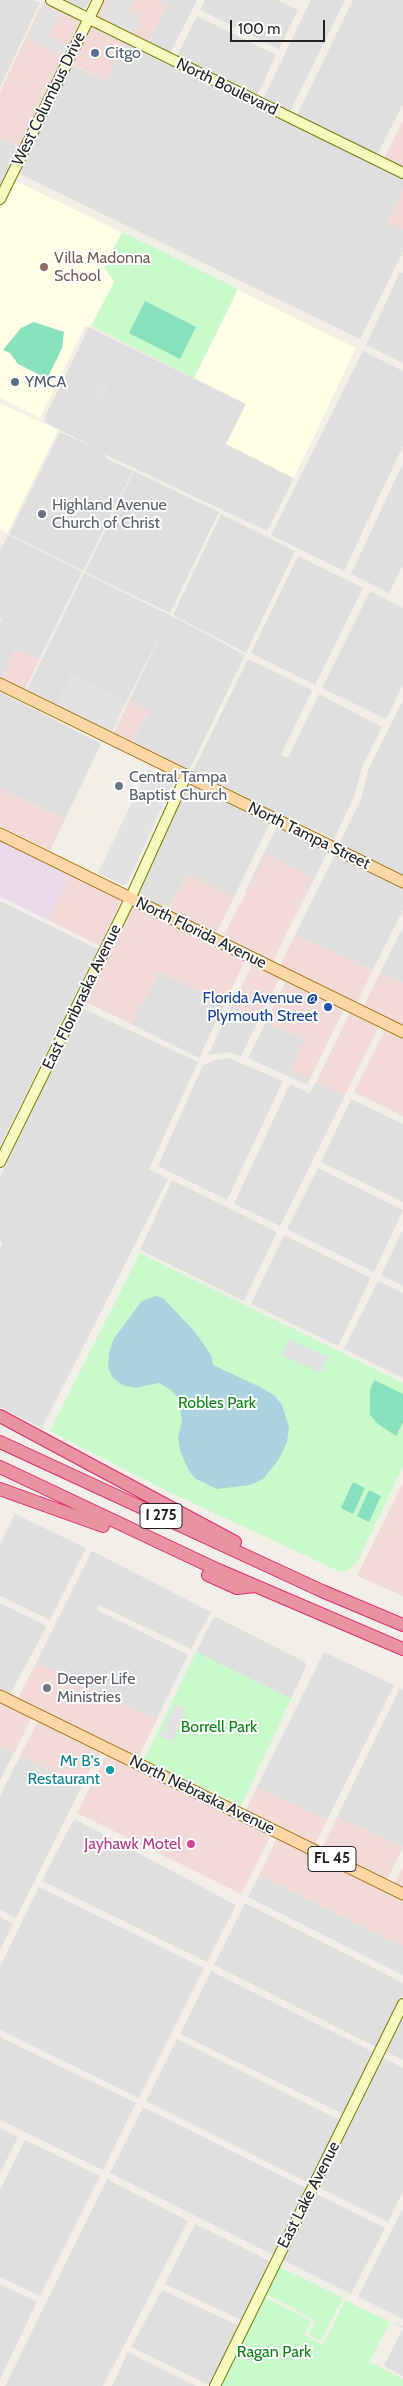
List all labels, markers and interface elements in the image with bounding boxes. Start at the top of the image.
scale bar [233,10,328,42]
text: 100 m [238,20,280,38]
street label: West Columbus Drive [8,29,90,169]
place label: Citgo [105,43,141,63]
marker: Citgo [89,47,101,59]
street label: North Boulevard [173,54,281,120]
place label: Villa Madonna School [54,248,151,286]
marker: Villa Madonna School [38,261,50,273]
place label: YMCA [25,372,66,392]
marker: YMCA [9,376,21,388]
place label: Highland Avenue Church of Christ [52,495,167,533]
marker: Highland Avenue Church of Christ [36,508,48,520]
place label: Central Tampa Baptist Church [129,767,227,805]
marker: Central Tampa Baptist Church [113,780,125,792]
street label: North Tampa Street [245,798,373,874]
street label: North Florida Avenue [133,893,269,973]
street label: East Floribraska Avenue [39,921,125,1073]
place label: Florida Avenue @ Plymouth Street [203,988,318,1026]
marker: Florida Avenue @ Plymouth Street [322,1001,334,1013]
park label: Robles Park [178,1393,256,1413]
road number: I 275 [140,1504,182,1528]
place label: Deeper Life Ministries [57,1669,135,1707]
marker: Deeper Life Ministries [41,1682,53,1694]
park label: Borrell Park [181,1717,257,1737]
place label: Mr B's Restaurant [28,1751,100,1789]
street label: North Nebraska Avenue [126,1752,278,1838]
marker: Mr B's Restaurant [104,1764,116,1776]
place label: Jayhawk Motel [84,1834,181,1854]
marker: Jayhawk Motel [185,1838,197,1850]
road number: FL 45 [308,1846,356,1872]
street label: East Lake Avenue [274,2138,344,2252]
park label: Ragan Park [237,2342,311,2362]

